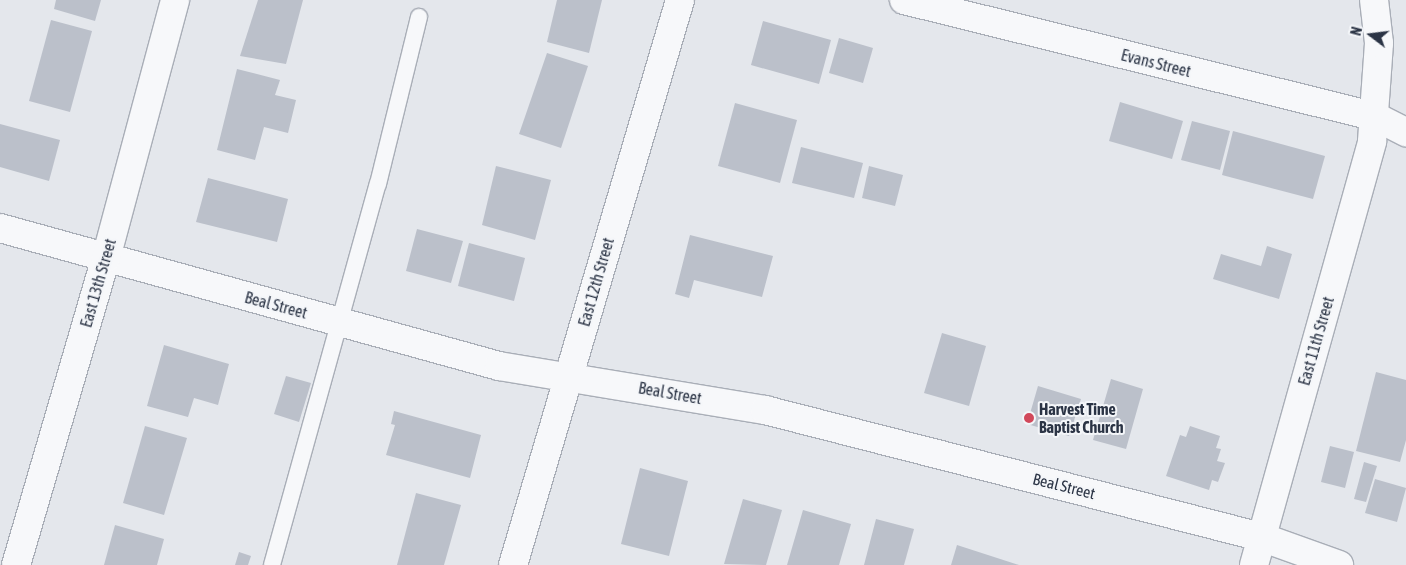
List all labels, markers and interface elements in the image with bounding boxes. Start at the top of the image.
north arrow [1346,10,1396,60]
text: N [1348,25,1365,37]
street label: Evans Street [1119,45,1193,81]
street label: East 12th Street [574,235,618,329]
street label: East 13th Street [76,236,120,330]
street label: Beal Street [243,287,309,323]
street label: East 11th Street [1294,294,1338,388]
street label: Beal Street [637,378,703,408]
place label: Harvest Time Baptist Church [1039,399,1123,437]
marker: Harvest Time Baptist Church [1023,412,1035,424]
street label: Beal Street [1031,469,1097,503]

